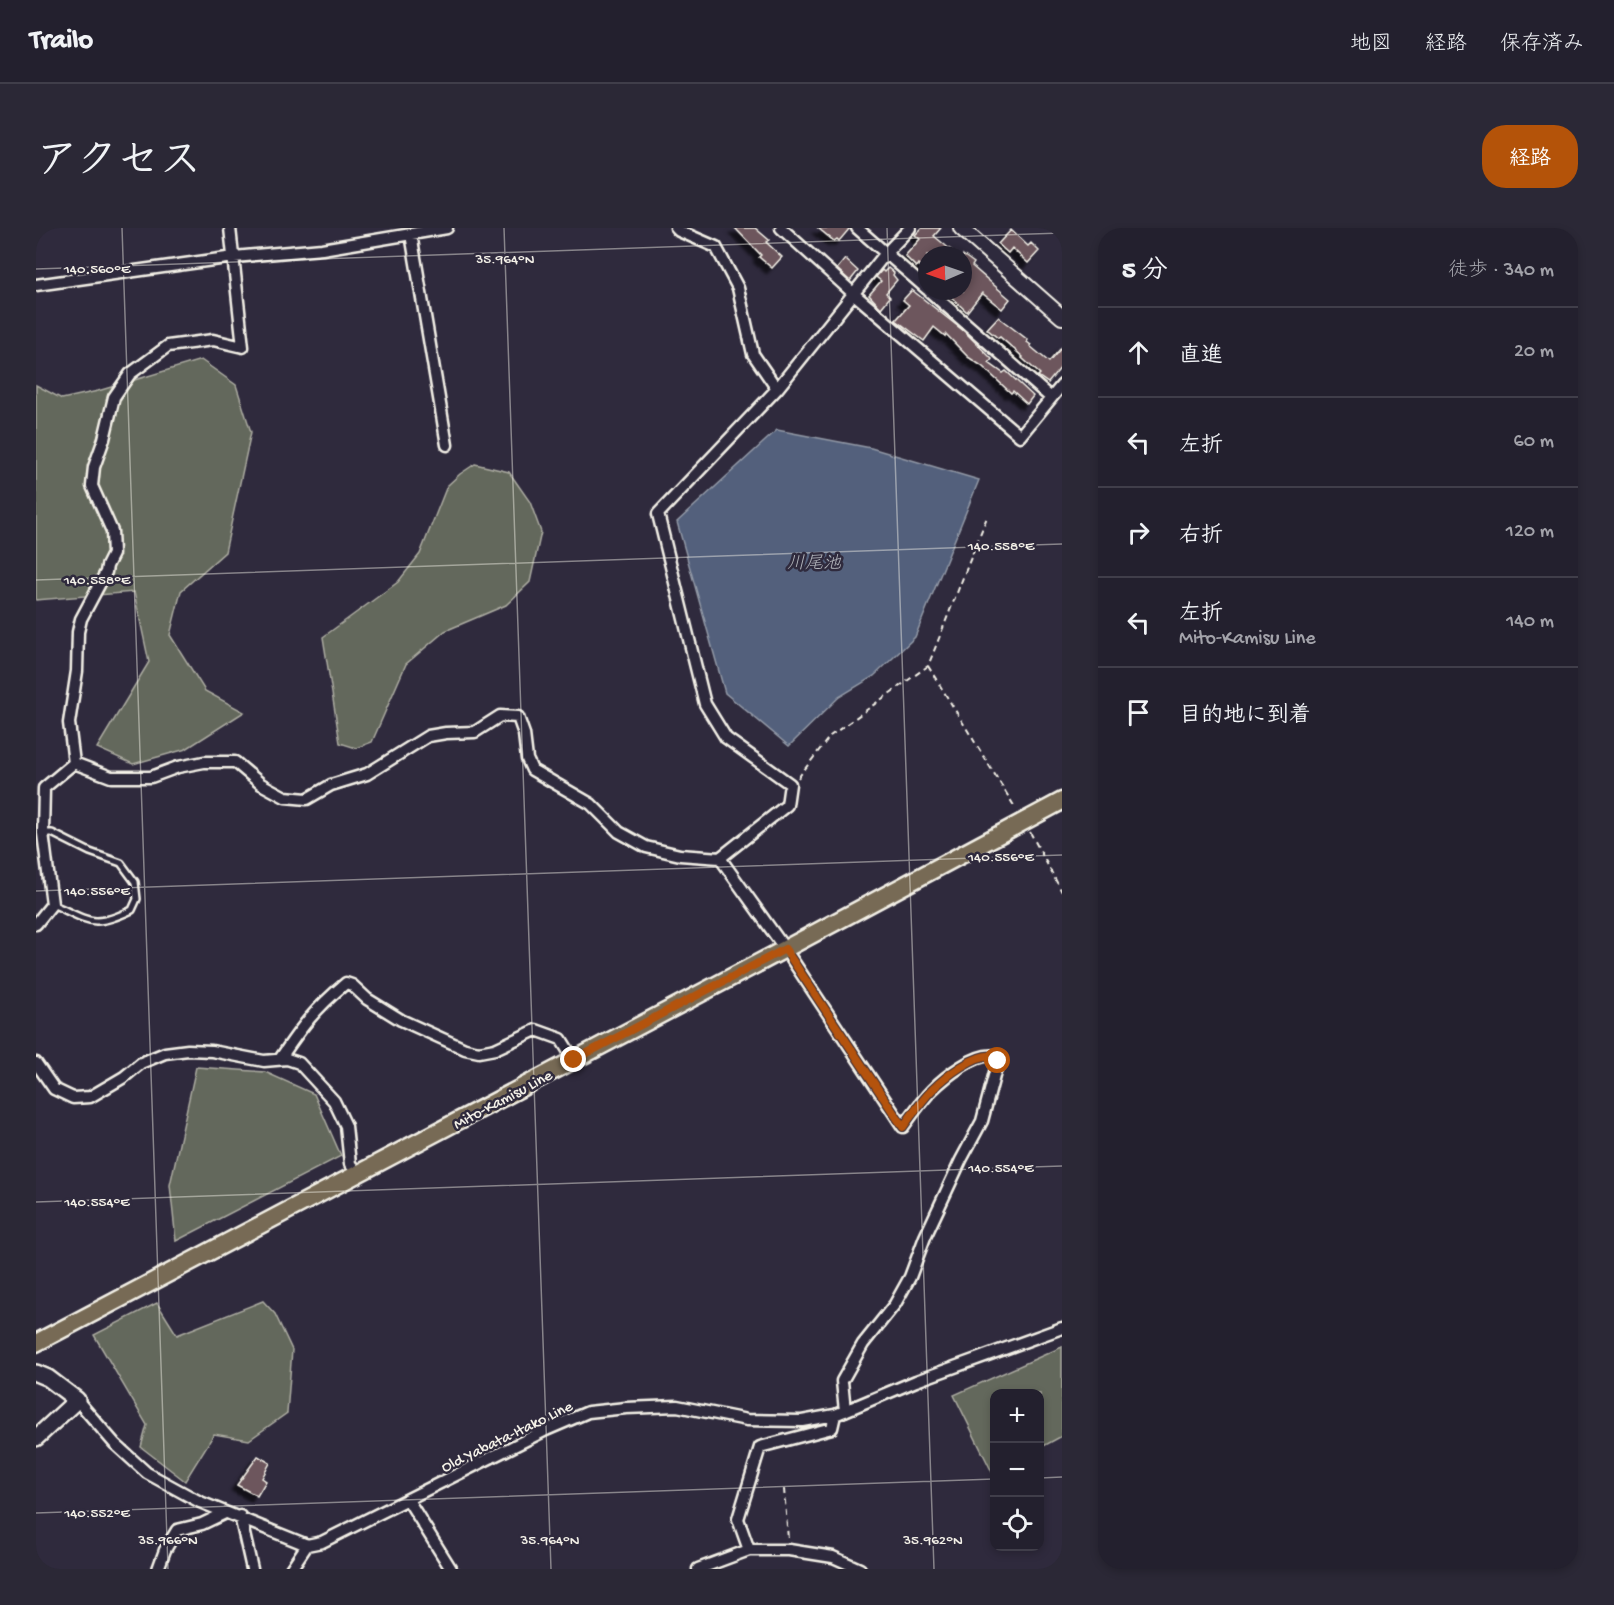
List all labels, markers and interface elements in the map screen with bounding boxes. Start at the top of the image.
text: Trailo [30,25,93,58]
text: 地図 [1350,33,1392,58]
text: 経路 [1425,33,1467,58]
text: 保存済み [1500,33,1584,58]
button: 経路 [1482,125,1578,188]
text: アクセス [36,140,201,189]
north arrow [918,246,972,300]
text: 35.964°N [474,251,535,269]
text: 5 分 [1122,257,1168,288]
text: 徒歩 · 340 m [1448,260,1554,283]
text: 140.560°E [63,261,131,279]
icon: ahead [1122,336,1155,369]
text: 20 m [1514,341,1554,364]
text: 直進 [1179,344,1223,370]
icon: left [1122,426,1155,459]
text: 60 m [1514,431,1554,454]
text: 左折 [1179,434,1223,460]
icon: right [1122,516,1155,549]
text: 120 m [1506,521,1554,544]
text: 右折 [1179,524,1223,550]
text: 140.558°E [967,538,1035,556]
water label: 川尾池 [787,553,842,575]
text: 140.558°E [63,572,131,590]
text: 左折 [1179,602,1223,628]
icon: left [1122,606,1155,639]
text: 140 m [1506,611,1554,634]
text: Mito-Kamisu Line [1179,628,1316,651]
icon: arrive [1122,696,1155,729]
text: 目的地に到着 [1179,704,1311,730]
text: 140.556°E [967,849,1035,867]
text: 140.556°E [63,883,131,901]
route end [560,1046,586,1072]
route start [984,1047,1010,1073]
street label: Mito-Kamisu Line [451,1067,557,1135]
text: 140.554°E [967,1160,1034,1178]
text: 140.554°E [63,1194,130,1212]
map controls [990,1389,1044,1551]
button: + [990,1389,1044,1443]
street label: Old Yabata-Itako Line [439,1398,577,1478]
button: − [990,1443,1044,1497]
button: locate [990,1497,1044,1551]
text: 140.552°E [63,1505,130,1523]
text: 35.966°N [137,1532,198,1550]
text: 35.964°N [519,1532,580,1550]
text: 35.962°N [902,1532,963,1550]

